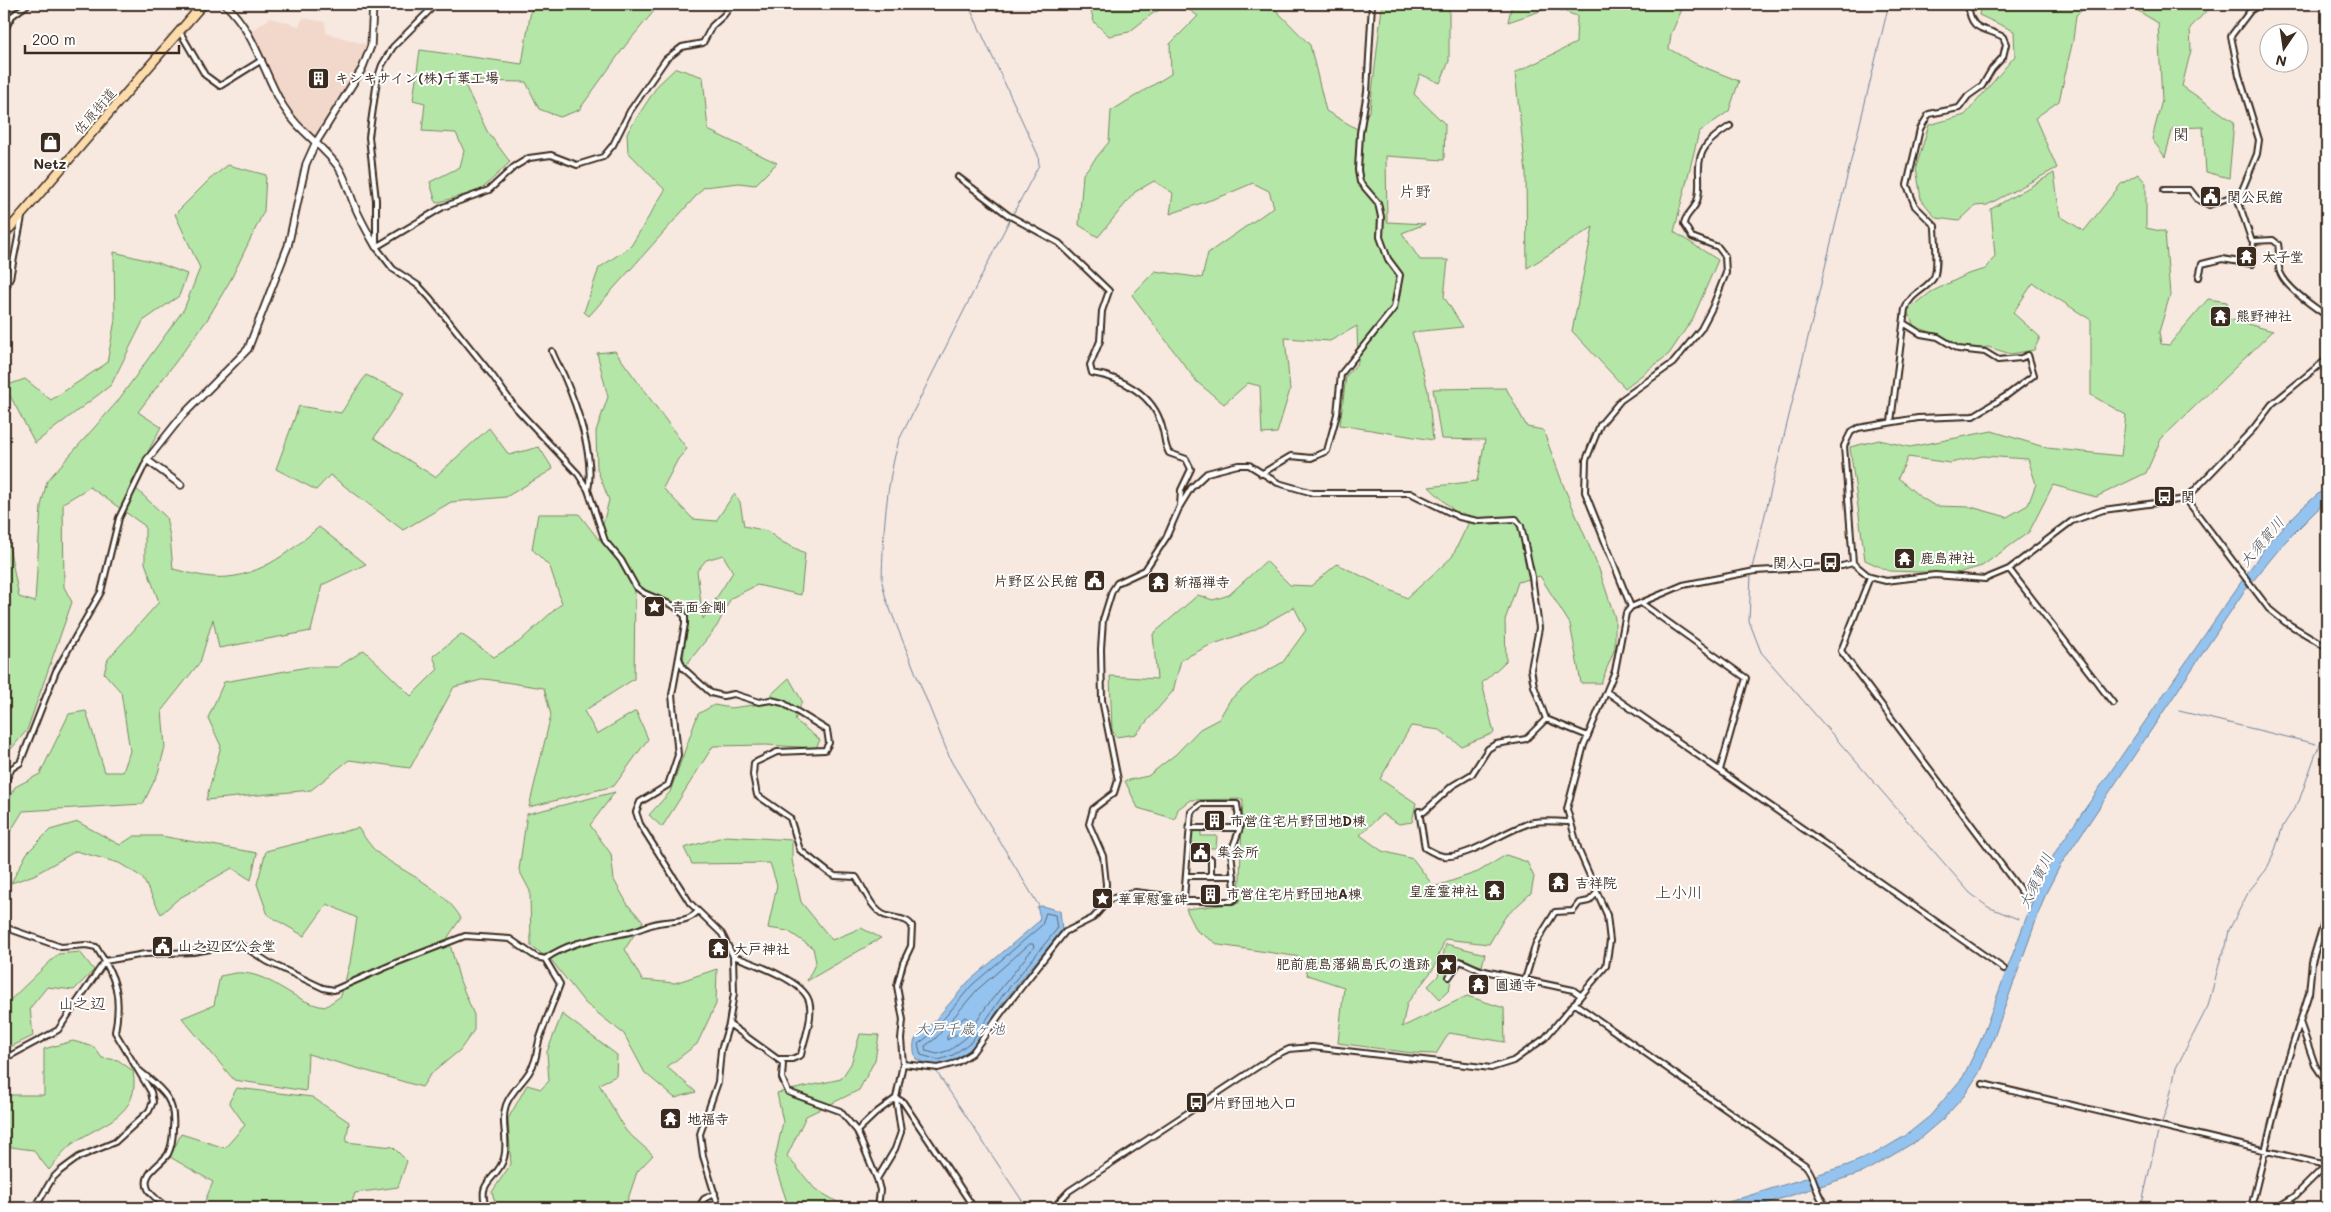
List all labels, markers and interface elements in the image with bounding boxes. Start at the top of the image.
scale bar [25,22,179,54]
north arrow [2258,22,2308,72]
text: 200 m [32,29,76,49]
text: N [2274,51,2288,72]
building icon: キンキサイン(株)千葉工場 [307,66,331,90]
place label: キンキサイン(株)千葉工場 [335,68,499,87]
street label: 佐原街道 [69,83,120,138]
district label: 関 [2173,123,2189,144]
shop icon: Netz [38,130,62,154]
place label: Netz [33,154,67,173]
district label: 片野 [1399,180,1431,201]
public building icon: 関公民館 [2199,185,2223,209]
place label: 関公民館 [2227,187,2283,206]
temple icon: 太子堂 [2234,245,2258,269]
place label: 太子堂 [2262,247,2304,266]
temple icon: 熊野神社 [2208,304,2232,328]
place label: 熊野神社 [2236,306,2292,325]
bus stop icon: 関 [2153,485,2177,509]
place label: 関 [2181,487,2195,506]
water label: 大須賀川 [2234,512,2288,571]
temple icon: 鹿島神社 [1892,546,1916,570]
place label: 鹿島神社 [1920,548,1976,567]
bus stop icon: 関入口 [1819,551,1843,575]
place label: 関入口 [1773,553,1815,572]
public building icon: 片野区公民館 [1082,569,1106,593]
temple icon: 新福禅寺 [1146,570,1170,594]
place label: 片野区公民館 [994,571,1078,590]
place label: 新福禅寺 [1174,572,1230,591]
place icon: 青面金剛 [643,595,667,619]
place label: 青面金剛 [671,597,727,616]
building icon: 市営住宅片野団地D棟 [1202,809,1226,833]
place label: 市営住宅片野団地D棟 [1230,811,1367,830]
public building icon: 集会所 [1189,840,1213,864]
place label: 集会所 [1217,842,1259,861]
water label: 大須賀川 [2013,849,2057,912]
temple icon: 吉祥院 [1547,871,1571,895]
place label: 吉祥院 [1575,873,1617,892]
temple icon: 皇産霊神社 [1483,879,1507,903]
place label: 皇産霊神社 [1409,881,1479,900]
district label: 上小川 [1655,881,1703,902]
building icon: 市営住宅片野団地A棟 [1198,882,1222,906]
place label: 市営住宅片野団地A棟 [1226,884,1363,903]
place icon: 華軍慰霊碑 [1090,887,1114,911]
place label: 華軍慰霊碑 [1118,889,1188,908]
public building icon: 山之辺区公会堂 [150,934,174,958]
place label: 山之辺区公会堂 [178,936,276,955]
temple icon: 大戸神社 [706,937,730,961]
place label: 大戸神社 [734,939,790,958]
place icon: 肥前鹿島藩鍋島氏の遺跡 [1434,952,1458,976]
place label: 肥前鹿島藩鍋島氏の遺跡 [1276,954,1430,973]
temple icon: 圓通寺 [1467,973,1491,997]
place label: 圓通寺 [1495,975,1537,994]
district label: 山之辺 [58,992,106,1013]
water label: 大戸千歳ヶ池 [915,1018,1006,1038]
bus stop icon: 片野団地入口 [1185,1091,1209,1115]
place label: 片野団地入口 [1213,1093,1297,1112]
temple icon: 地福寺 [659,1107,683,1131]
place label: 地福寺 [687,1109,729,1128]

